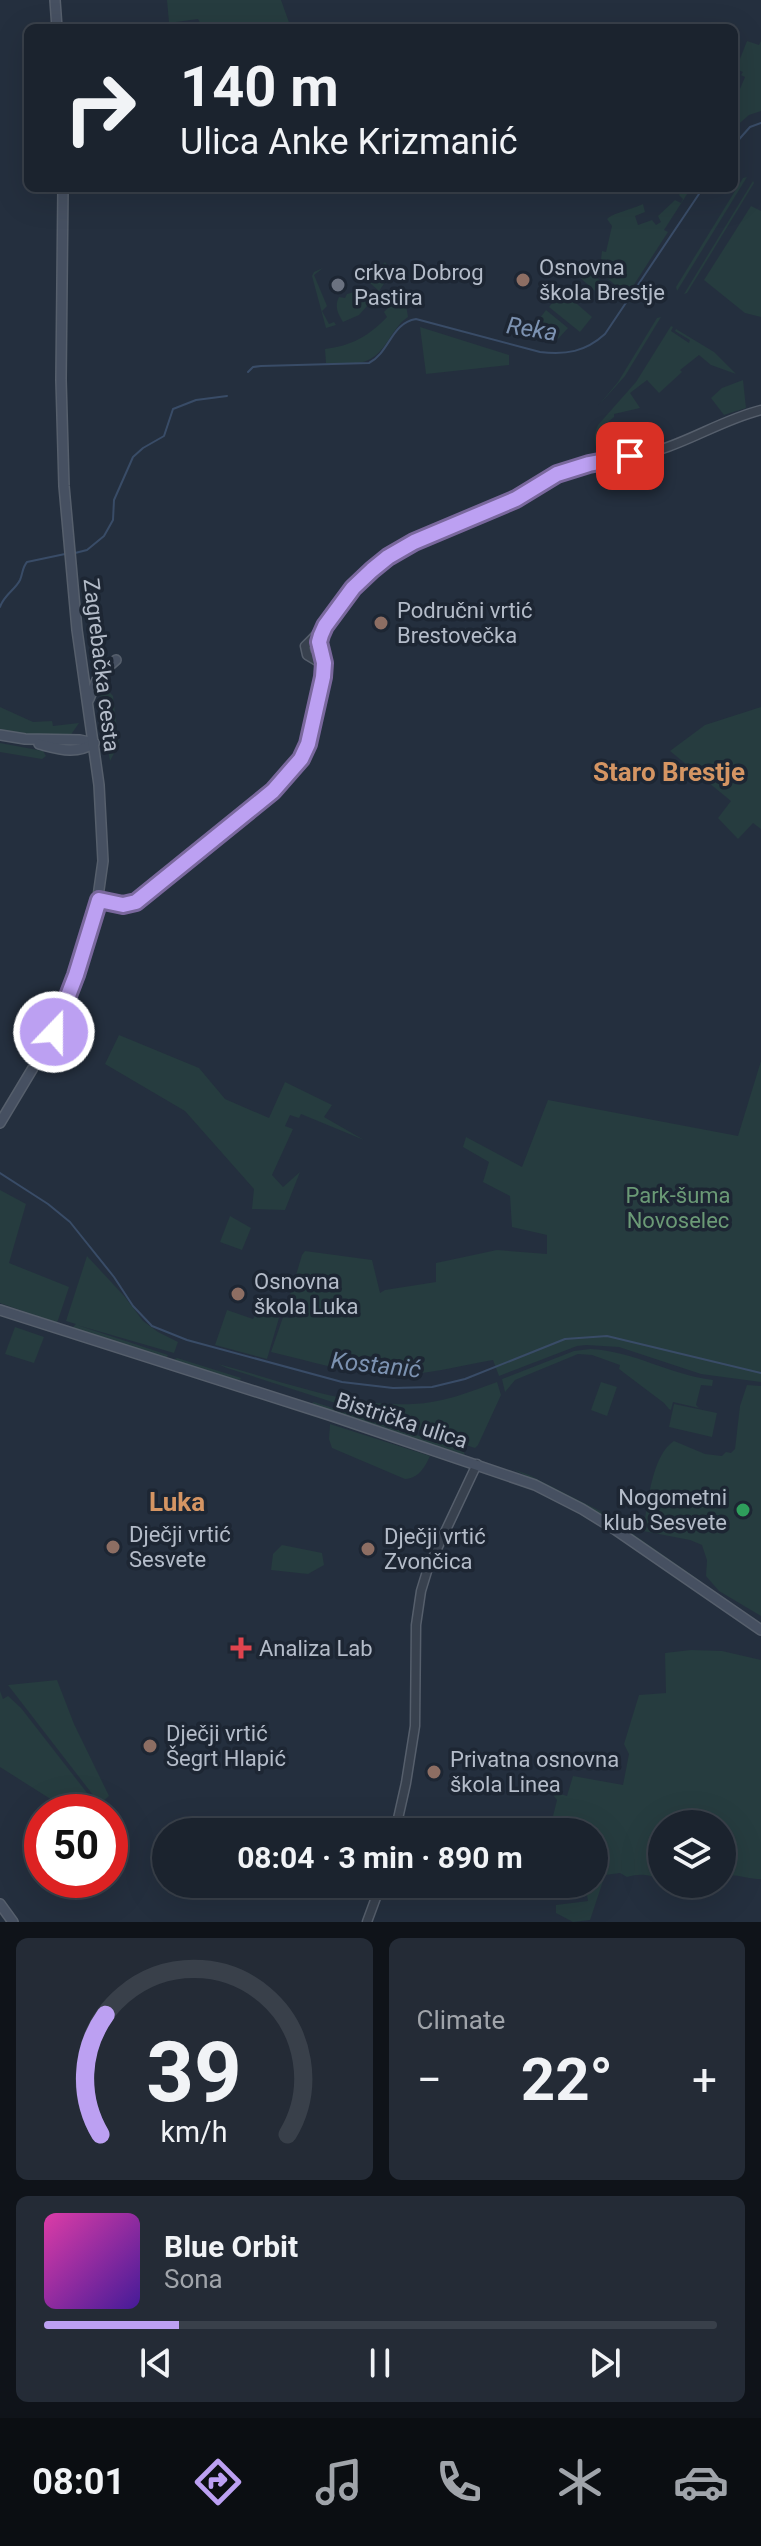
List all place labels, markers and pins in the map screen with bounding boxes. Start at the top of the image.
place label: Osnovna škola Brestje [539,255,665,305]
place label: crkva Dobrog Pastira [354,260,484,310]
marker: Osnovna škola Brestje [514,271,532,289]
marker: crkva Dobrog Pastira [329,276,347,294]
pin [596,422,664,490]
place label: Područni vrtić Brestovečka [397,598,532,648]
marker: Područni vrtić Brestovečka [372,614,390,632]
place label: Osnovna škola Luka [254,1269,358,1319]
marker: Osnovna škola Luka [229,1285,247,1303]
place label: Nogometni klub Sesvete [603,1485,727,1535]
marker: Nogometni klub Sesvete [734,1501,752,1519]
place label: Dječji vrtić Sesvete [129,1522,231,1572]
place label: Dječji vrtić Zvončica [384,1524,486,1574]
marker: Dječji vrtić Sesvete [104,1538,122,1556]
marker: Dječji vrtić Zvončica [359,1540,377,1558]
place label: Analiza Lab [259,1636,373,1661]
marker: Analiza Lab [230,1637,252,1659]
place label: Dječji vrtić Šegrt Hlapić [166,1721,286,1771]
marker: Dječji vrtić Šegrt Hlapić [141,1737,159,1755]
place label: Privatna osnovna škola Linea [450,1747,619,1797]
marker: Privatna osnovna škola Linea [425,1763,443,1781]

